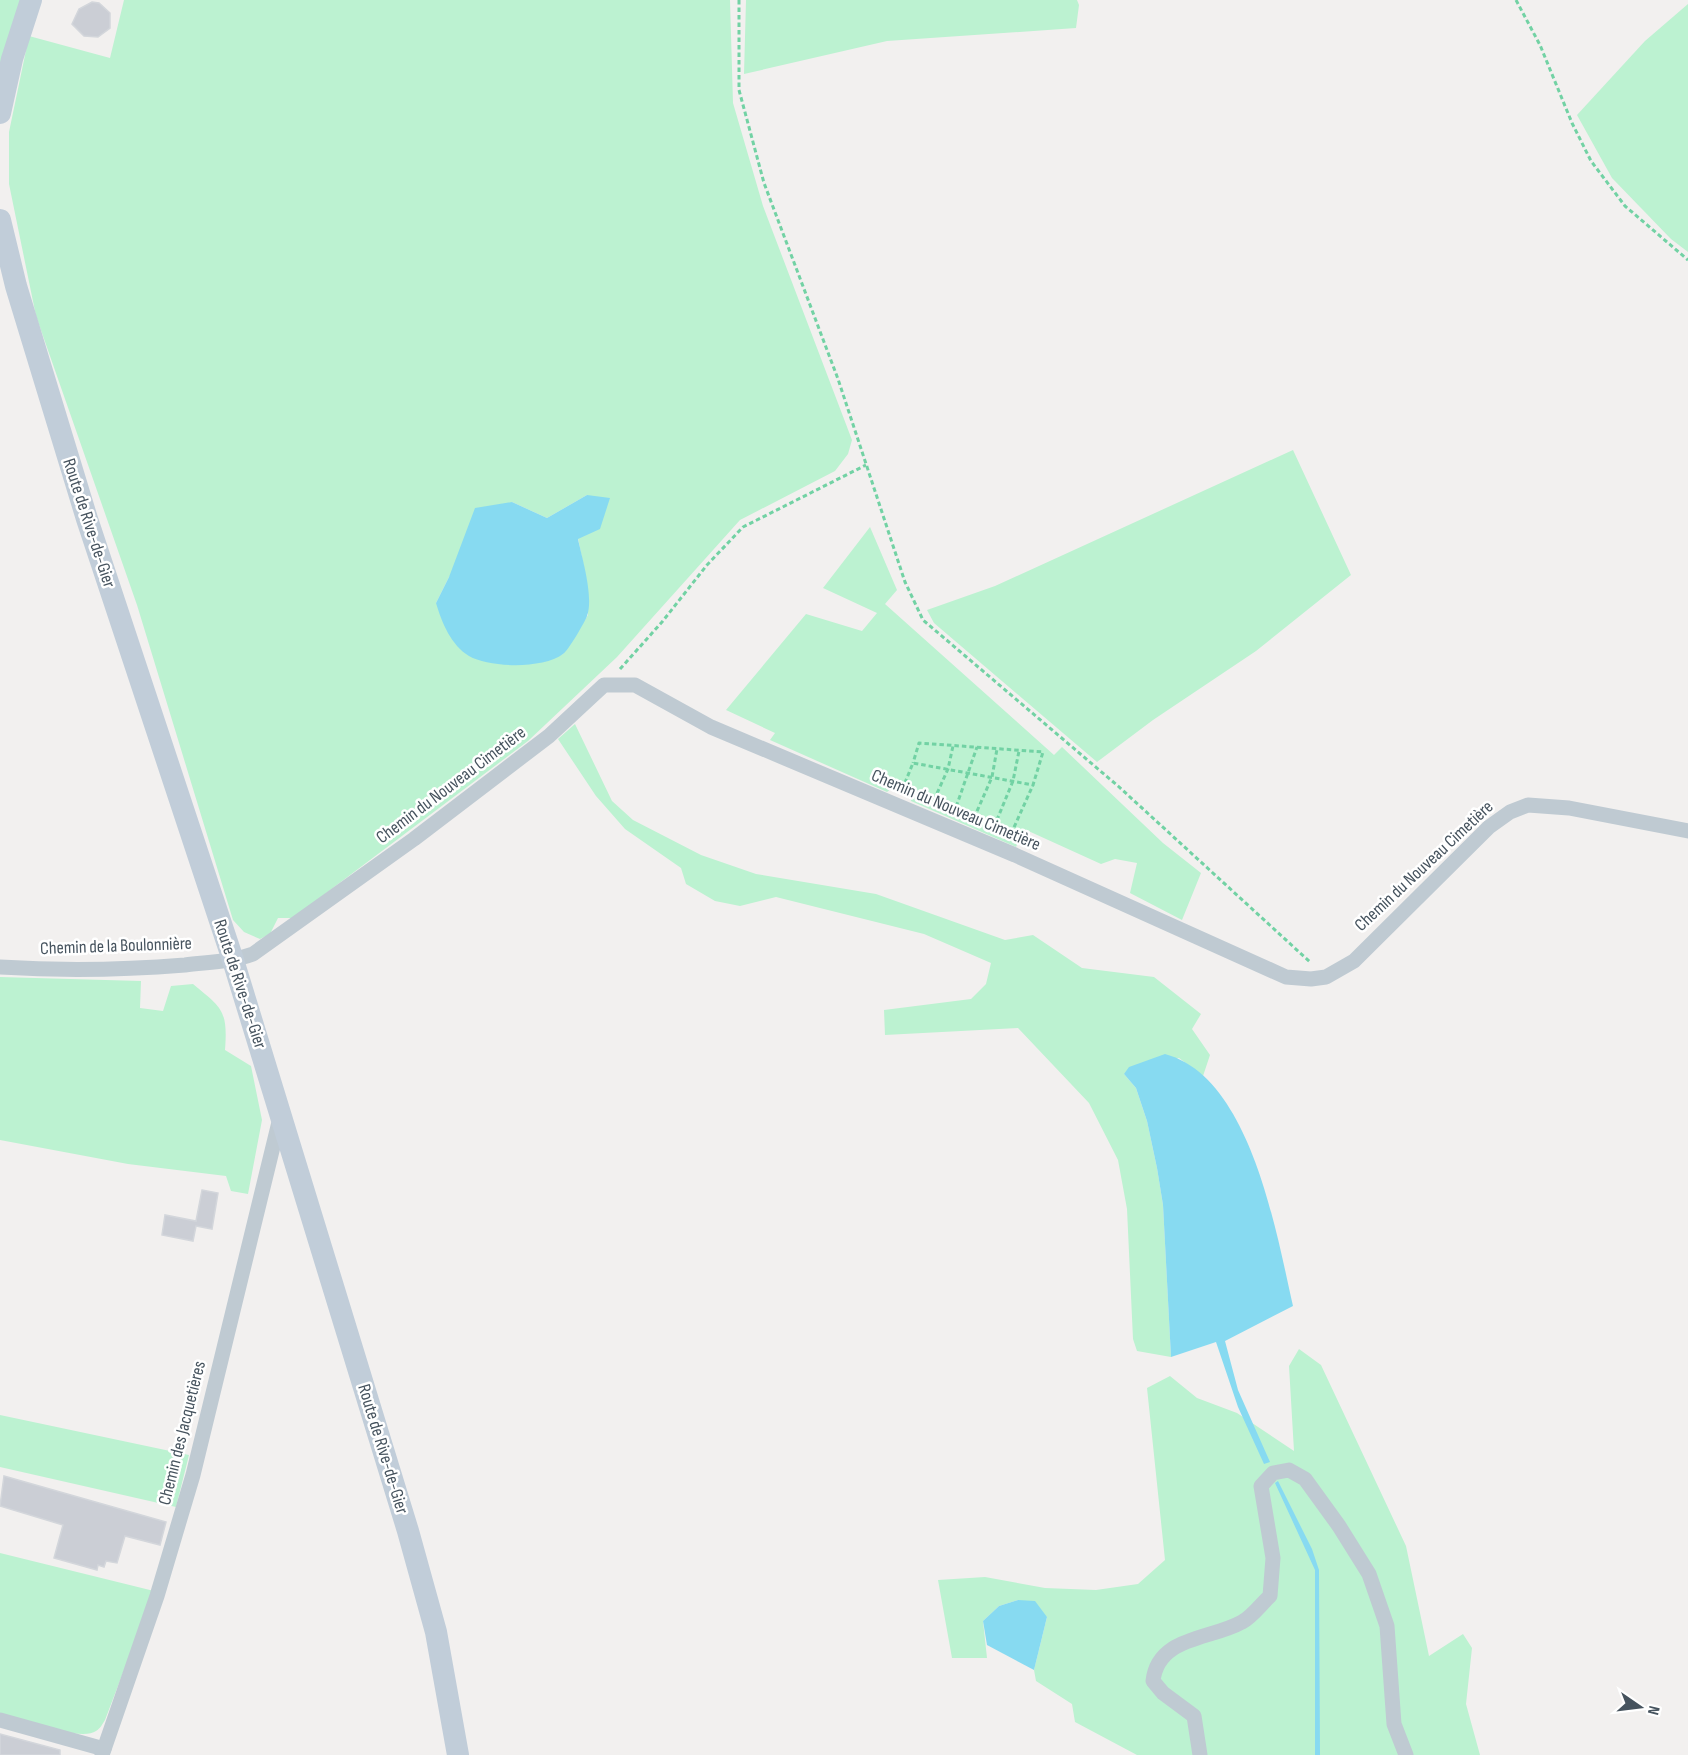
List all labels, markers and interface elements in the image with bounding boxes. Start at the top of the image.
street label: Route de Rive-de-Gier [58,456,120,590]
street label: Chemin du Nouveau Cimetière [372,722,530,848]
street label: Chemin du Nouveau Cimetière [868,765,1044,855]
street label: Chemin du Nouveau Cimetière [1350,796,1498,936]
street label: Route de Rive-de-Gier [209,917,271,1051]
street label: Chemin de la Boulonnière [40,933,192,959]
street label: Chemin des Jacquetières [154,1359,210,1507]
street label: Route de Rive-de-Gier [353,1382,413,1516]
north arrow [1610,1677,1670,1737]
text: N [1643,1704,1663,1717]

